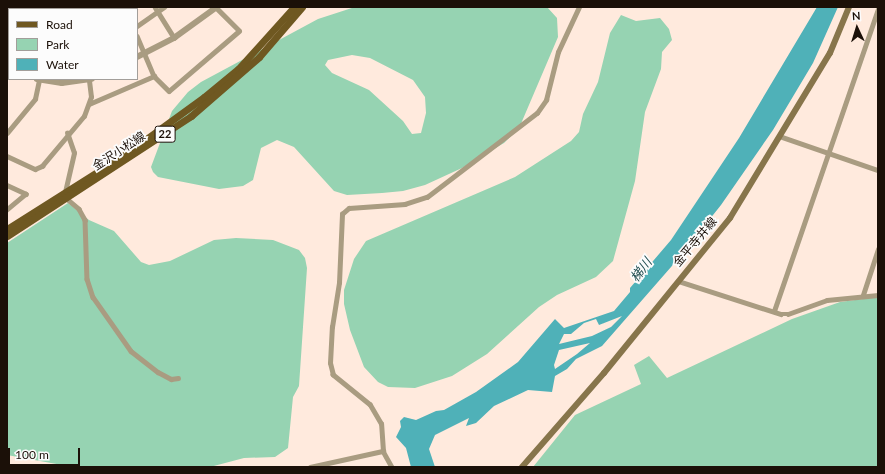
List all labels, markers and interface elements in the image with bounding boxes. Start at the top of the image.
legend [8,8,138,80]
north arrow [837,8,877,48]
text: N [851,9,861,22]
text: Road [46,17,73,32]
text: Park [46,37,69,52]
text: Water [46,57,79,72]
road number: 22 [154,125,176,143]
street label: 金沢小松線 [90,129,148,173]
street label: 金平寺井線 [670,214,720,270]
water label: 梯川 [627,255,655,285]
scale bar [10,440,82,466]
text: 100 m [15,447,49,462]

